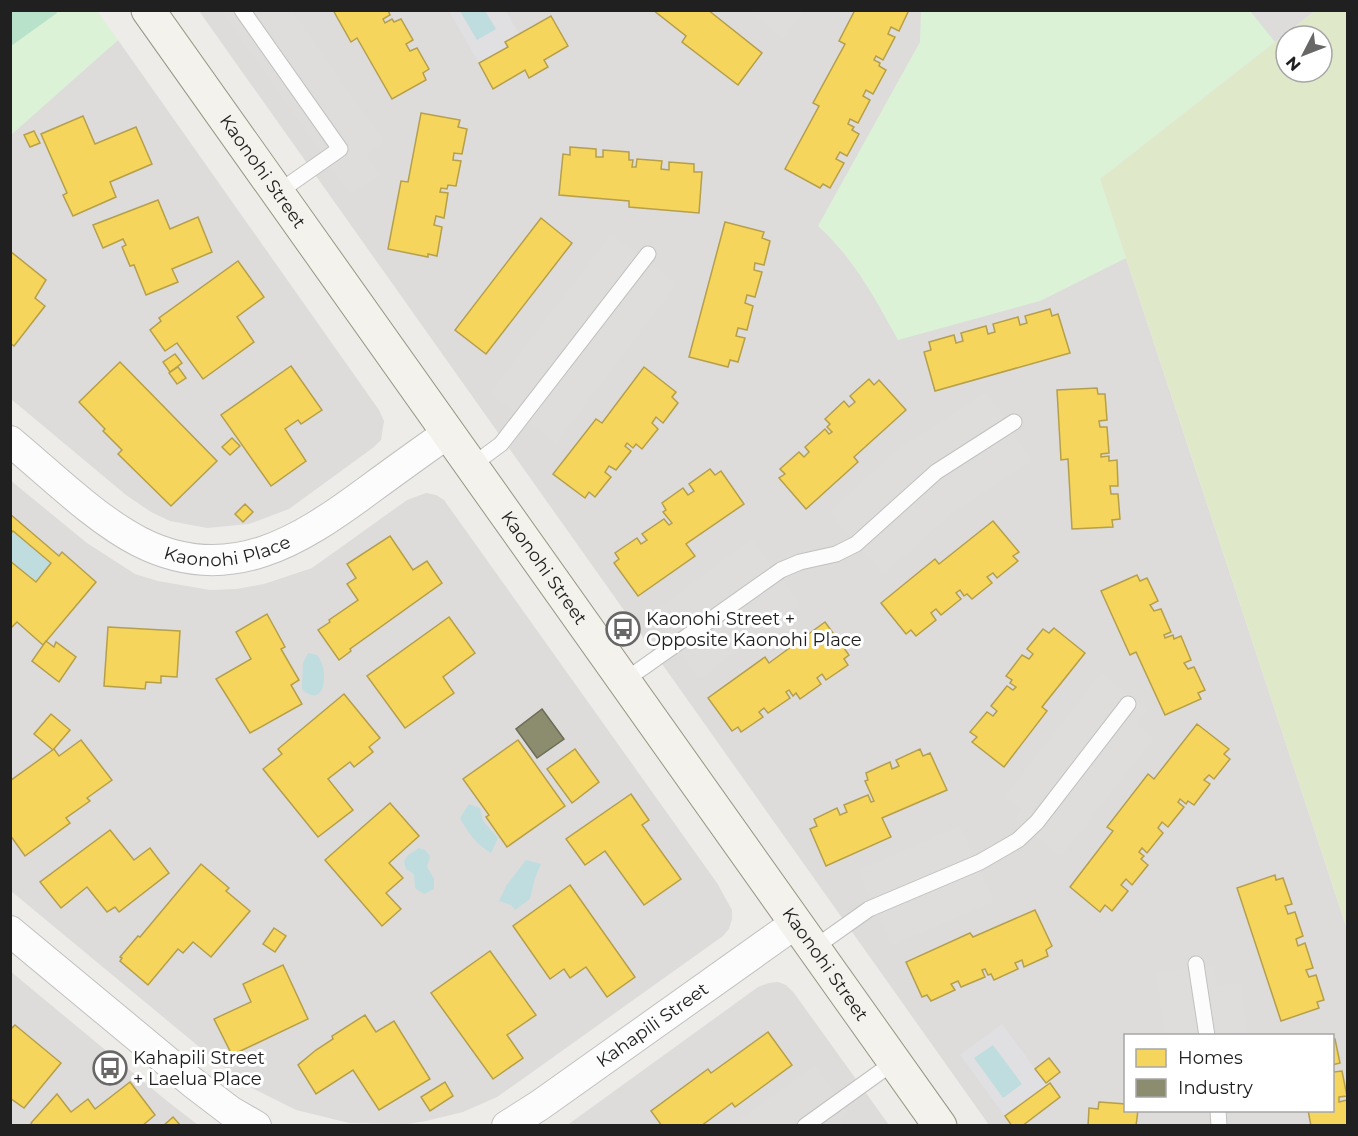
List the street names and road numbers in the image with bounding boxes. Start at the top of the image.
street label: Kaonohi Street [215,110,310,233]
street label: Kaonohi Street [496,507,592,629]
street label: Kaonohi Place [161,531,294,571]
street label: Kaonohi Street [777,903,873,1025]
street label: Kahapili Street [592,978,713,1072]

